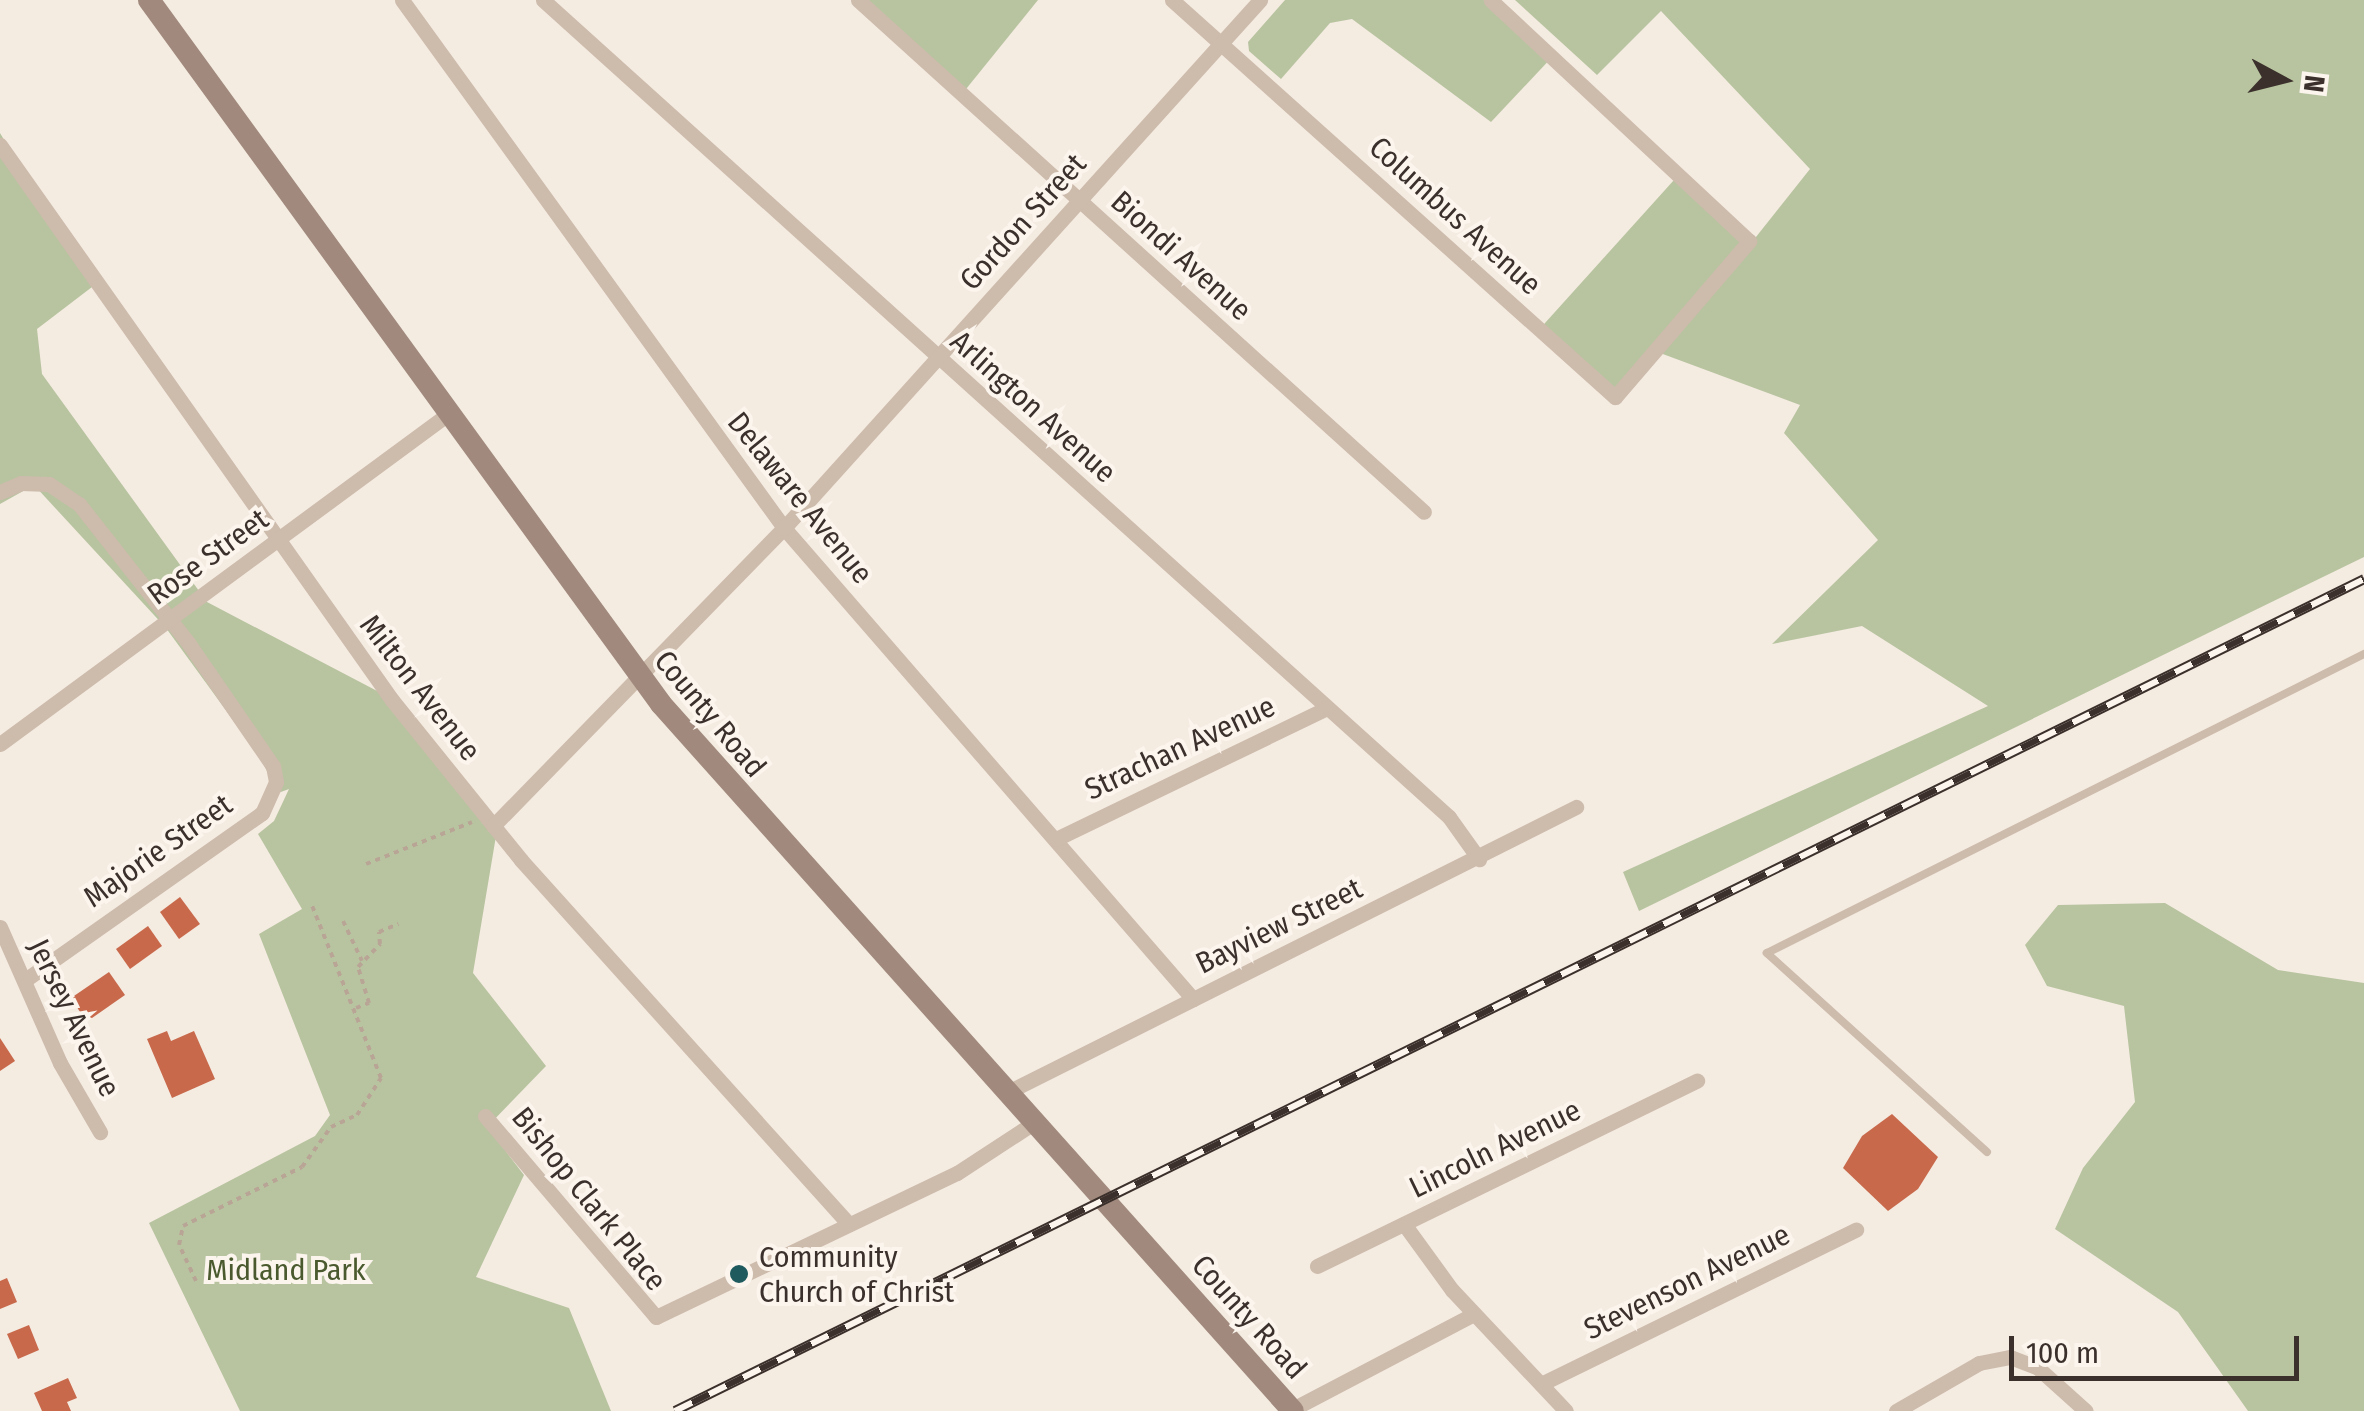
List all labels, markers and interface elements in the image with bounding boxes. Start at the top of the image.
north arrow [2234,30,2334,130]
text: N [2297,73,2332,94]
street label: Columbus Avenue [1362,129,1548,303]
street label: Gordon Street [952,146,1094,298]
street label: Biondi Avenue [1103,184,1259,328]
street label: Arlington Avenue [943,323,1123,491]
street label: Delaware Avenue [720,405,880,591]
street label: Rose Street [141,501,275,613]
street label: Milton Avenue [352,608,488,768]
street label: County Road [647,643,773,785]
street label: Strachan Avenue [1079,688,1281,808]
street label: Majorie Street [77,787,239,915]
street label: Bayview Street [1190,870,1368,982]
street label: Jersey Avenue [20,933,128,1103]
street label: Lincoln Avenue [1404,1092,1586,1206]
street label: Bishop Clark Place [504,1100,674,1298]
street label: Stevenson Avenue [1578,1217,1796,1347]
place label: Community Church of Christ [759,1239,954,1310]
street label: County Road [1184,1248,1314,1386]
park label: Midland Park [206,1252,366,1288]
marker: Community Church of Christ [728,1263,750,1285]
scale bar [2014,1316,2304,1378]
text: 100 m [2026,1335,2099,1371]

